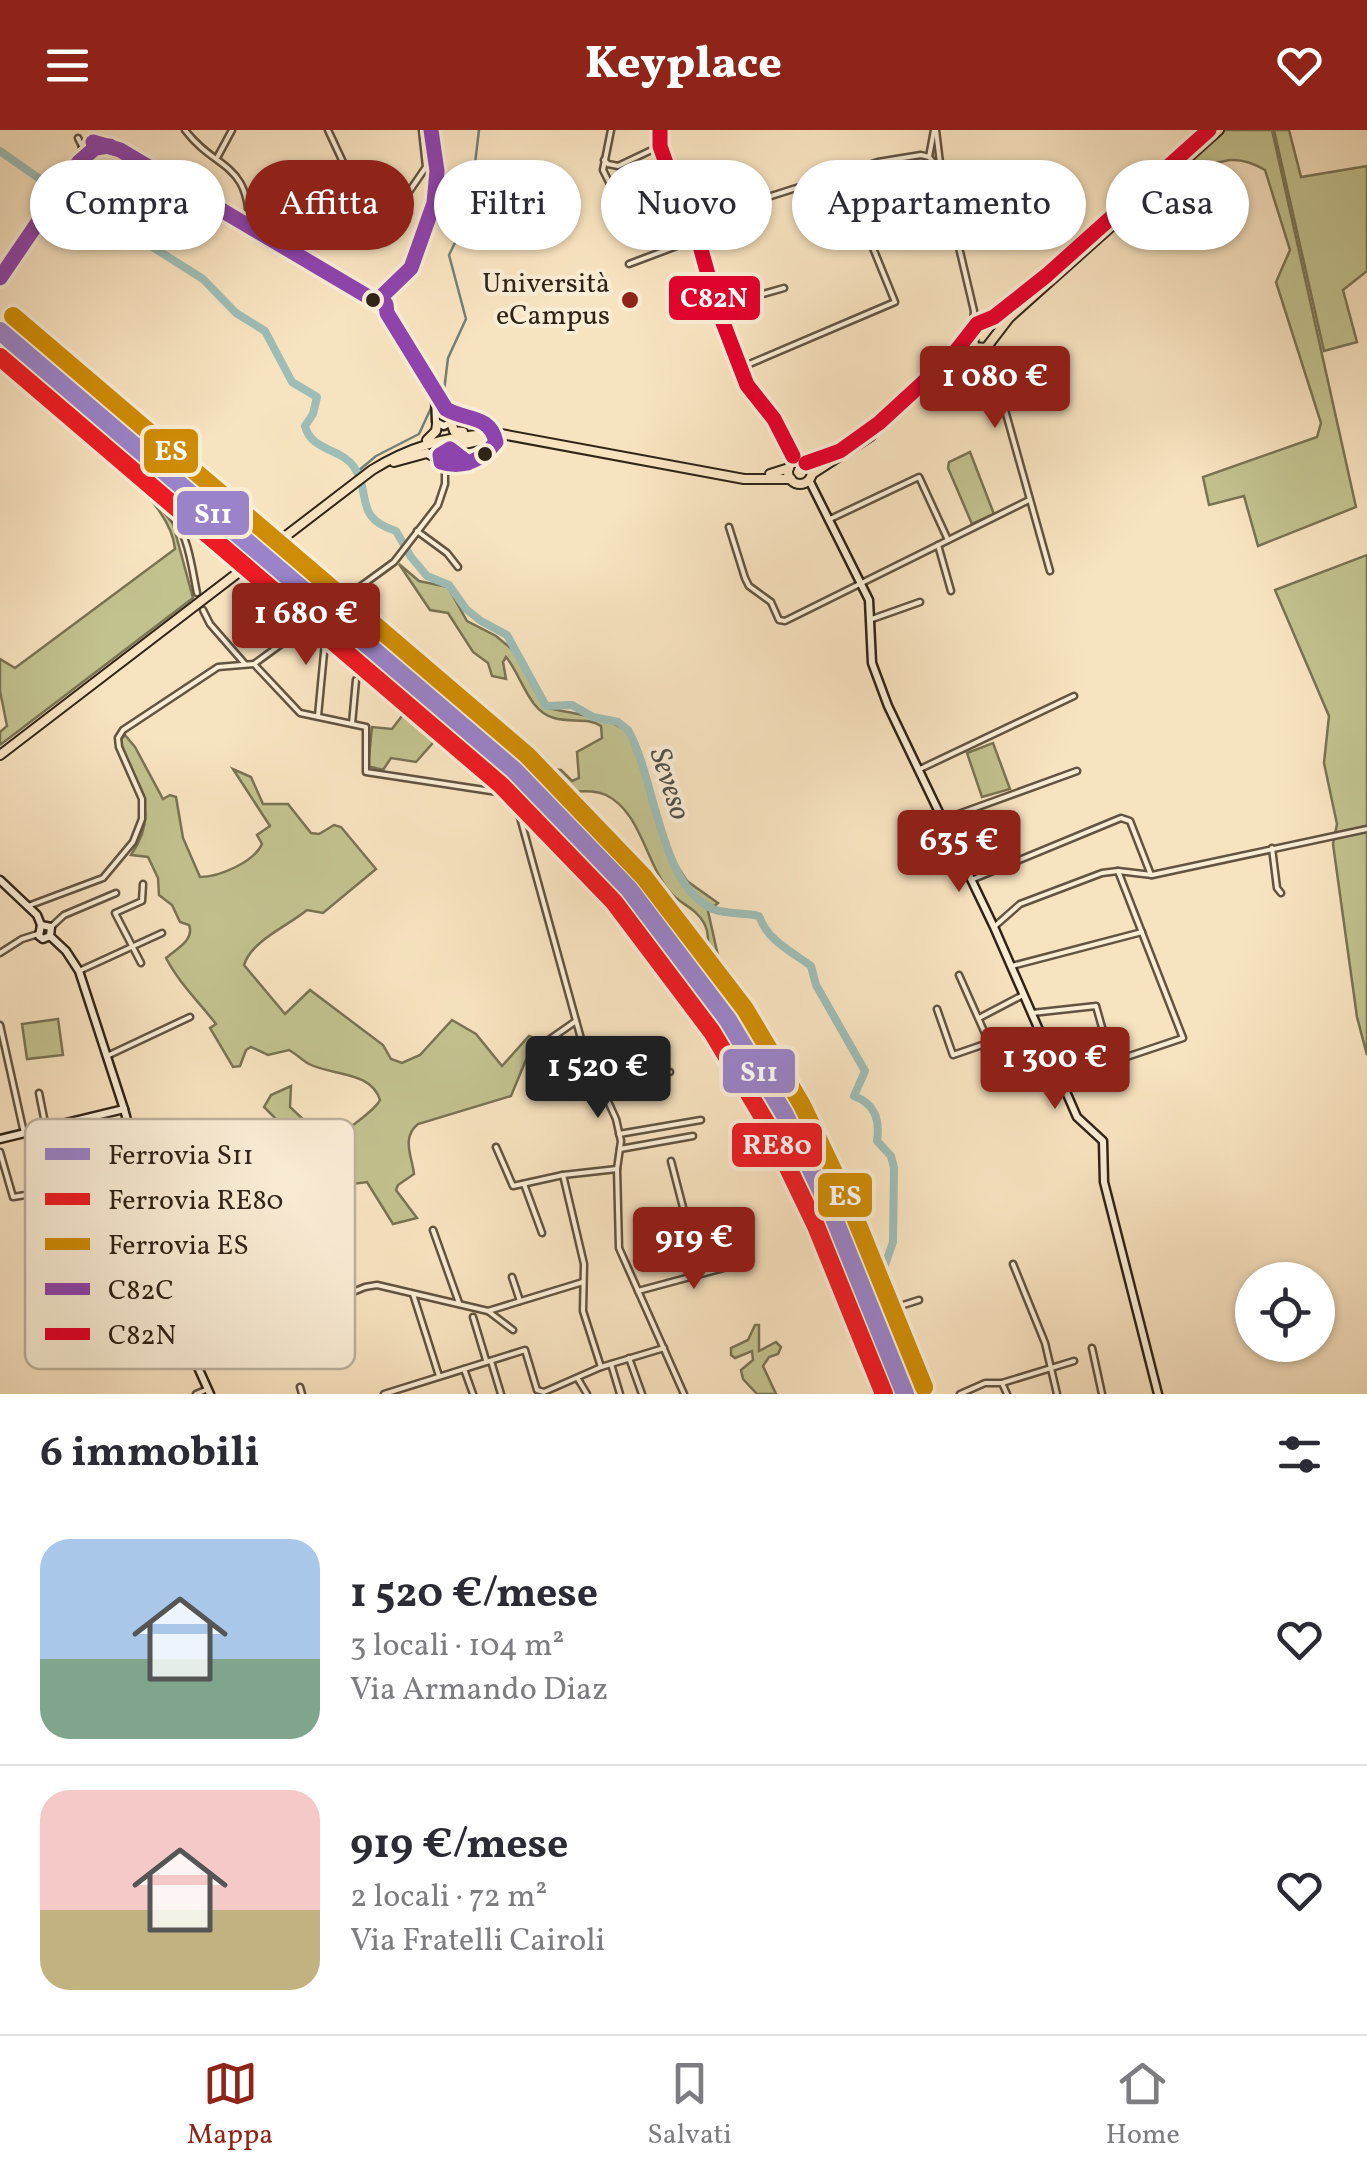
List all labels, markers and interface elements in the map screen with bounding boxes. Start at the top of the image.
text: Keyplace [585,34,782,97]
icon: menu [40,38,95,93]
icon: heart [1272,38,1327,93]
chip: Compra [30,160,225,250]
chip: Affitta [245,160,414,250]
chip: Filtri [434,160,581,250]
chip: Nuovo [601,160,772,250]
chip: Appartamento [792,160,1086,250]
chip: Casa [1106,160,1249,250]
place label: Università eCampus [482,265,610,336]
line badge: C82N [667,274,762,322]
text: C82N [680,280,748,319]
marker: Università eCampus [619,289,641,311]
unlabelled marker [363,290,383,310]
pin: 1 080 € [903,346,1087,431]
text: 1 080 € [942,356,1048,400]
line badge: ES [142,427,200,475]
text: ES [154,433,188,472]
unlabelled marker [475,444,495,464]
line badge: S11 [175,489,251,537]
text: S11 [194,496,232,535]
pin: 1 680 € [214,583,398,668]
text: 1 680 € [254,593,358,637]
water label: Seveso [638,742,700,826]
pin: 635 € [889,810,1029,895]
text: 635 € [919,820,999,864]
pin: 1 300 € [963,1027,1147,1112]
pin: 1 520 € [506,1036,690,1121]
text: 1 300 € [1003,1037,1107,1081]
text: 1 520 € [548,1046,648,1090]
line badge: S11 [721,1047,797,1095]
text: S11 [740,1054,778,1093]
legend [25,1119,355,1369]
line badge: RE80 [730,1121,824,1169]
text: RE80 [742,1127,812,1166]
text: Ferrovia S11 [108,1137,254,1176]
line badge: ES [816,1171,874,1219]
text: ES [828,1178,862,1217]
text: Ferrovia RE80 [108,1182,283,1221]
pin: 919 € [624,1207,764,1292]
text: 919 € [655,1217,733,1261]
text: Ferrovia ES [108,1227,249,1266]
map controls [1235,1262,1335,1362]
button: locate [1235,1262,1335,1362]
text: C82C [108,1272,174,1311]
text: C82N [108,1317,176,1356]
text: 6 immobili [40,1425,260,1484]
icon: filters [1272,1427,1327,1482]
text: 1 520 €/mese [350,1566,598,1625]
icon: home [120,1579,240,1699]
icon: heart [1272,1612,1327,1667]
text: 3 locali · 104 m² [350,1625,564,1669]
text: Via Armando Diaz [350,1669,608,1713]
text: 919 €/mese [350,1817,568,1876]
icon: home [120,1830,240,1950]
icon: heart [1272,1863,1327,1918]
text: 2 locali · 72 m² [350,1876,547,1920]
text: Via Fratelli Cairoli [350,1920,605,1964]
tab: Mappa [187,2056,273,2155]
tab: Salvati [647,2056,732,2155]
tab: Home [1106,2056,1180,2155]

